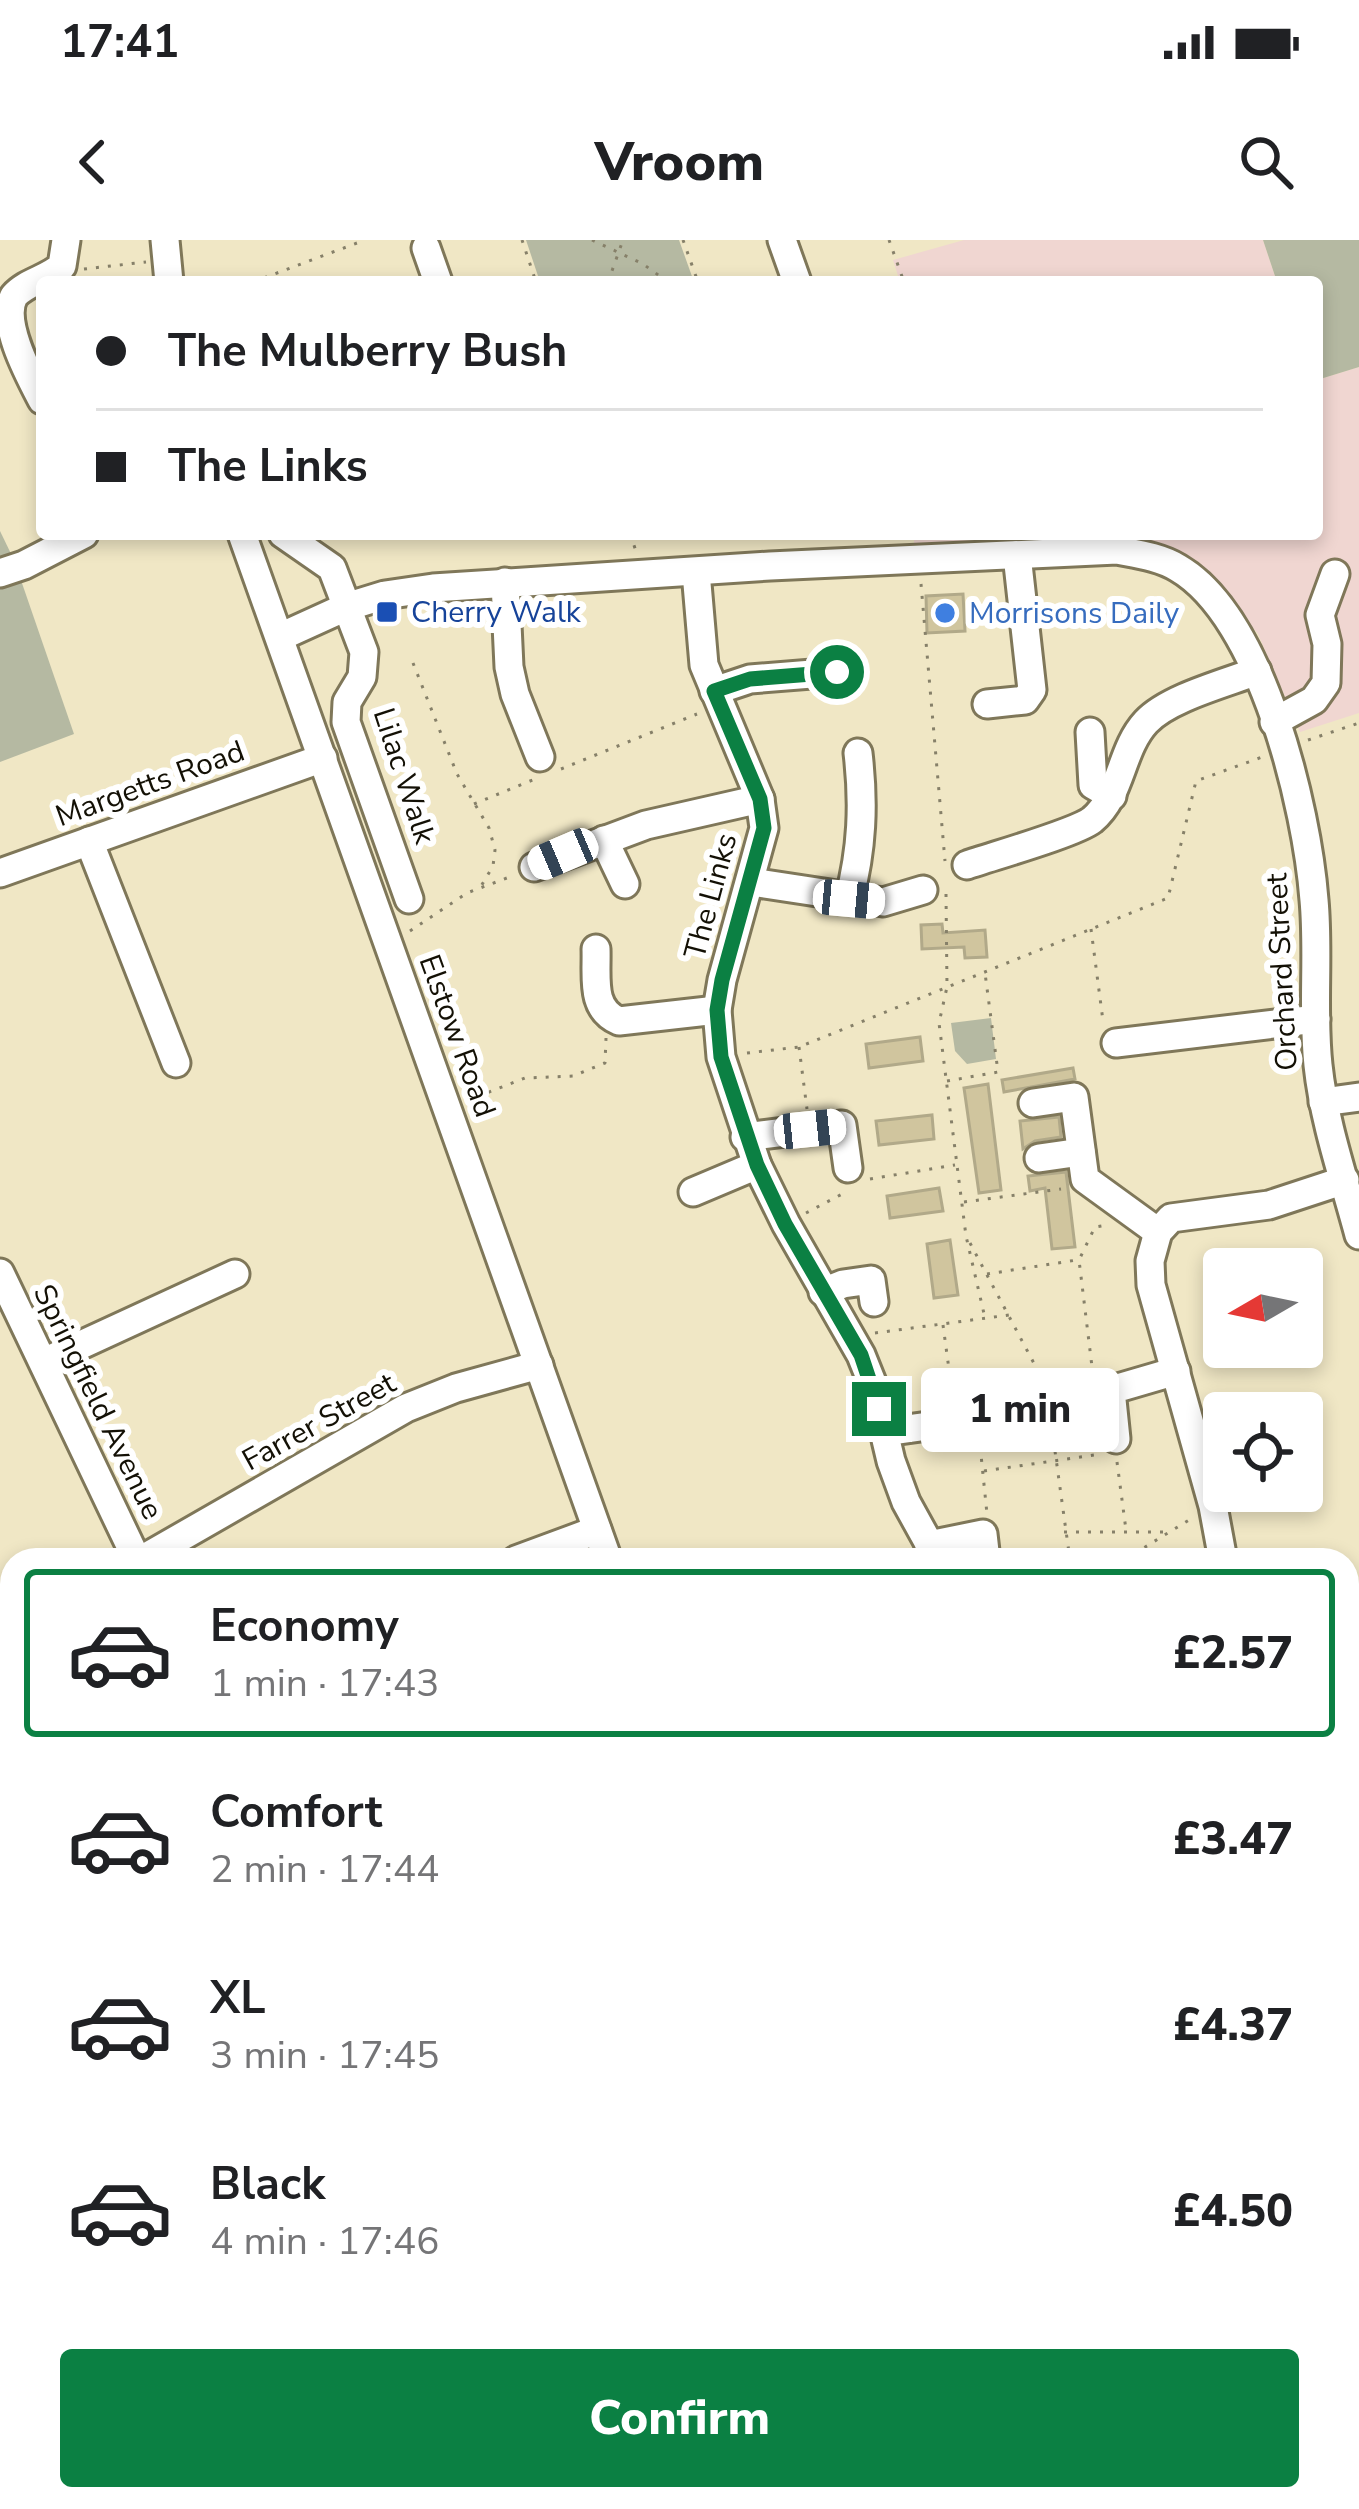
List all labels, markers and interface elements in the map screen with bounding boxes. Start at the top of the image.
text: 17:41 [60,12,179,73]
text: Vroom [595,125,764,199]
icon: back [60,129,126,195]
icon: search [1233,129,1299,195]
text: The Mulberry Bush [168,321,567,382]
text: The Links [168,436,368,497]
place label: Cherry Walk [411,592,582,633]
place label: Morrisons Daily [969,593,1180,634]
marker: Cherry Walk [374,599,400,625]
marker: Morrisons Daily [932,600,958,626]
route start [810,645,864,699]
street label: Lilac Walk [363,703,446,850]
street label: Margetts Road [50,731,250,837]
car [523,823,603,885]
street label: The Links [675,829,747,963]
street label: Orchard Street [1256,872,1308,1072]
car [812,878,886,920]
street label: Elstow Road [409,949,505,1123]
car [772,1107,848,1151]
north arrow [1203,1248,1323,1368]
map controls [1203,1248,1323,1512]
street label: Springfield Avenue [23,1278,173,1526]
street label: Farrer Street [235,1363,403,1481]
callout: 1 min [921,1367,1119,1451]
route end [852,1382,906,1436]
text: 1 min [969,1383,1071,1436]
button: locate [1203,1392,1323,1512]
text: Economy [210,1596,399,1657]
icon: car [66,1599,174,1707]
text: £2.57 [1173,1623,1293,1684]
text: 1 min · 17:43 [210,1657,439,1710]
text: Comfort [210,1782,382,1843]
icon: car [66,1785,174,1893]
text: £3.47 [1173,1809,1293,1870]
text: 2 min · 17:44 [210,1843,439,1896]
text: XL [210,1968,266,2029]
icon: car [66,1971,174,2079]
text: £4.37 [1173,1995,1293,2056]
text: 3 min · 17:45 [210,2029,439,2082]
text: Black [210,2154,325,2215]
icon: car [66,2157,174,2265]
text: £4.50 [1173,2181,1293,2242]
text: 4 min · 17:46 [210,2215,439,2268]
button: Confirm [60,2349,1299,2487]

